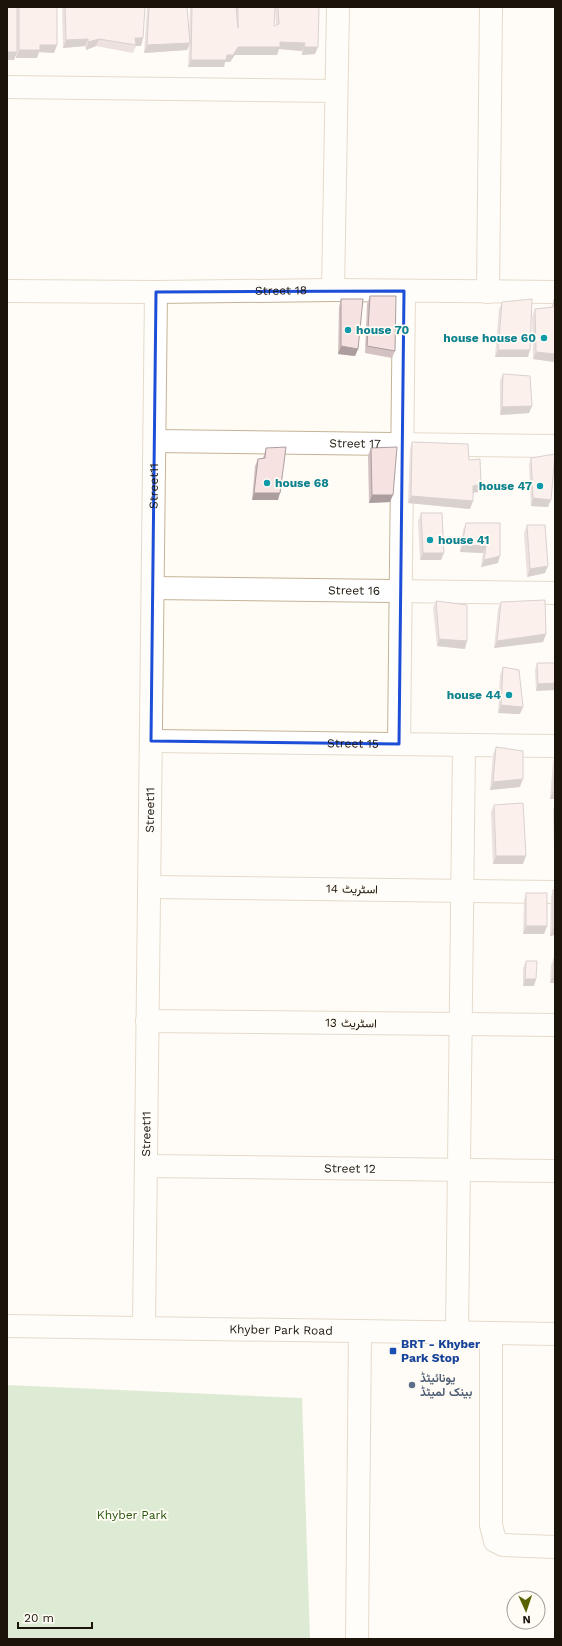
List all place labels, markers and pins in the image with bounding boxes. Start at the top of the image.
place label: house 70 [356,323,409,337]
marker: house 70 [343,325,353,335]
place label: house house 60 [443,331,536,345]
marker: house house 60 [539,333,549,343]
place label: house 68 [275,476,329,490]
marker: house 68 [262,478,272,488]
place label: house 47 [479,479,532,493]
marker: house 47 [535,481,545,491]
place label: house 41 [438,533,489,547]
marker: house 41 [425,535,435,545]
place label: house 44 [447,688,501,702]
marker: house 44 [504,690,514,700]
place label: BRT - Khyber Park Stop [401,1337,481,1365]
marker: BRT - Khyber Park Stop [388,1346,398,1356]
place label: یونائیٹڈ بینک لمیٹڈ [420,1371,473,1399]
marker: یونائیٹڈ بینک لمیٹڈ [407,1380,417,1390]

